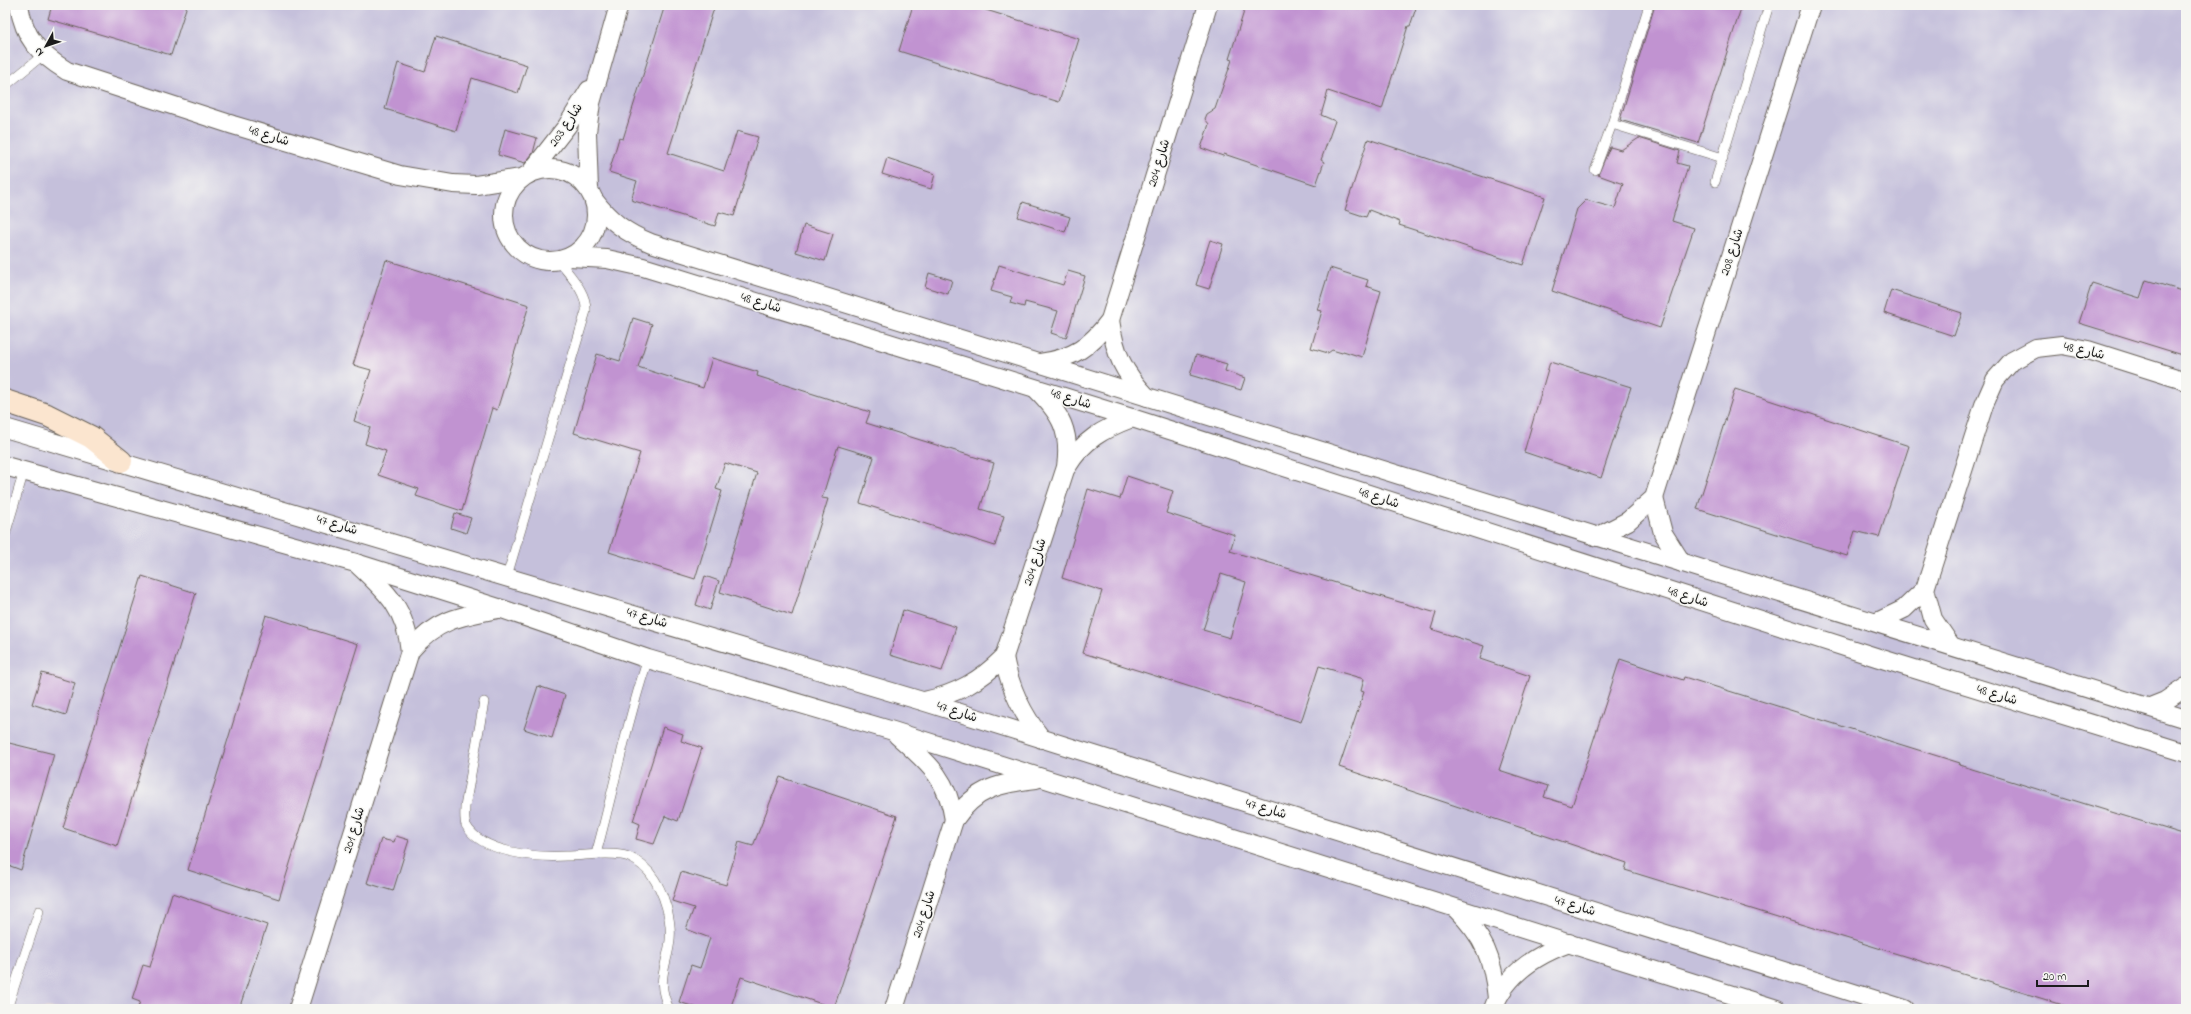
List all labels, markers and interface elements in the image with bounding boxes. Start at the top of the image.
north arrow [26,26,66,66]
text: N [31,44,48,60]
street label: شارع 203 [544,99,588,151]
street label: شارع 48 [246,121,292,151]
street label: شارع 204 [1143,137,1175,189]
street label: شارع 208 [1715,226,1749,278]
street label: شارع 48 [738,288,784,318]
street label: شارع 48 [2062,337,2106,365]
street label: شارع 48 [1048,384,1094,414]
street label: شارع 48 [1356,483,1402,513]
street label: شارع 47 [314,510,360,540]
street label: شارع 204 [1018,536,1052,588]
street label: شارع 48 [1665,582,1711,612]
street label: شارع 47 [624,603,670,633]
street label: شارع 48 [1974,680,2020,710]
street label: شارع 47 [934,696,980,728]
street label: شارع 47 [1243,794,1289,824]
street label: شارع 201 [338,804,370,856]
street label: شارع 204 [907,888,941,940]
street label: شارع 47 [1552,891,1598,921]
scale bar [2037,962,2088,988]
text: 20 m [2043,968,2066,986]

